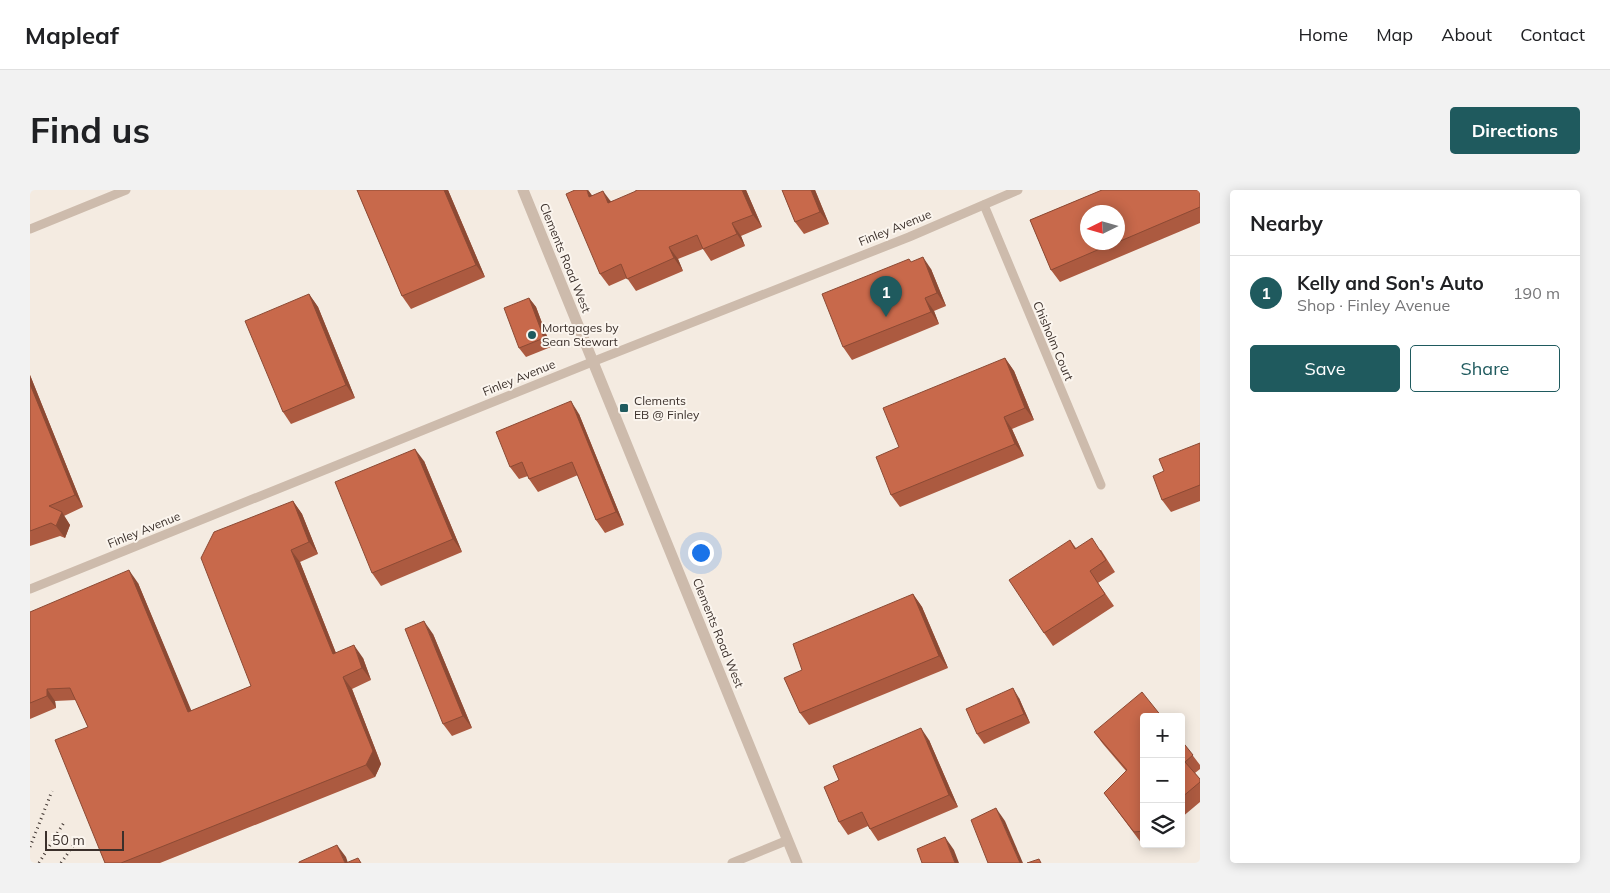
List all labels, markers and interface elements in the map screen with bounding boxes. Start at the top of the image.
text: Mapleaf [25,20,119,50]
text: Home [1298,23,1348,46]
text: Map [1376,23,1413,46]
text: About [1441,23,1492,46]
text: Contact [1520,23,1585,46]
button: Directions [1450,107,1580,154]
text: Find us [30,108,150,152]
street label: Clements Road West [537,201,594,315]
north arrow [1080,205,1125,250]
street label: Finley Avenue [856,206,933,249]
text: Nearby [1250,210,1323,236]
text: Kelly and Son's Auto [1297,271,1484,295]
pin: 1 [870,276,902,317]
text: 1 [1261,283,1271,303]
text: 190 m [1513,283,1560,303]
text: Shop · Finley Avenue [1297,295,1450,315]
street label: Chisholm Court [1030,299,1077,383]
place label: Mortgages by Sean Stewart [542,320,619,349]
marker: Mortgages by Sean Stewart [526,329,538,341]
button: Save [1250,345,1400,392]
button: Share [1410,345,1560,392]
street label: Finley Avenue [480,356,557,399]
place label: Clements EB @ Finley [634,393,700,422]
marker: Clements EB @ Finley [618,402,630,414]
street label: Finley Avenue [105,508,182,551]
your location [688,540,714,566]
street label: Clements Road West [690,576,747,690]
map controls [1140,713,1185,848]
button: + [1140,713,1185,758]
button: − [1140,758,1185,803]
button: layers [1140,803,1185,848]
scale bar [45,828,124,851]
text: 50 m [52,831,85,849]

